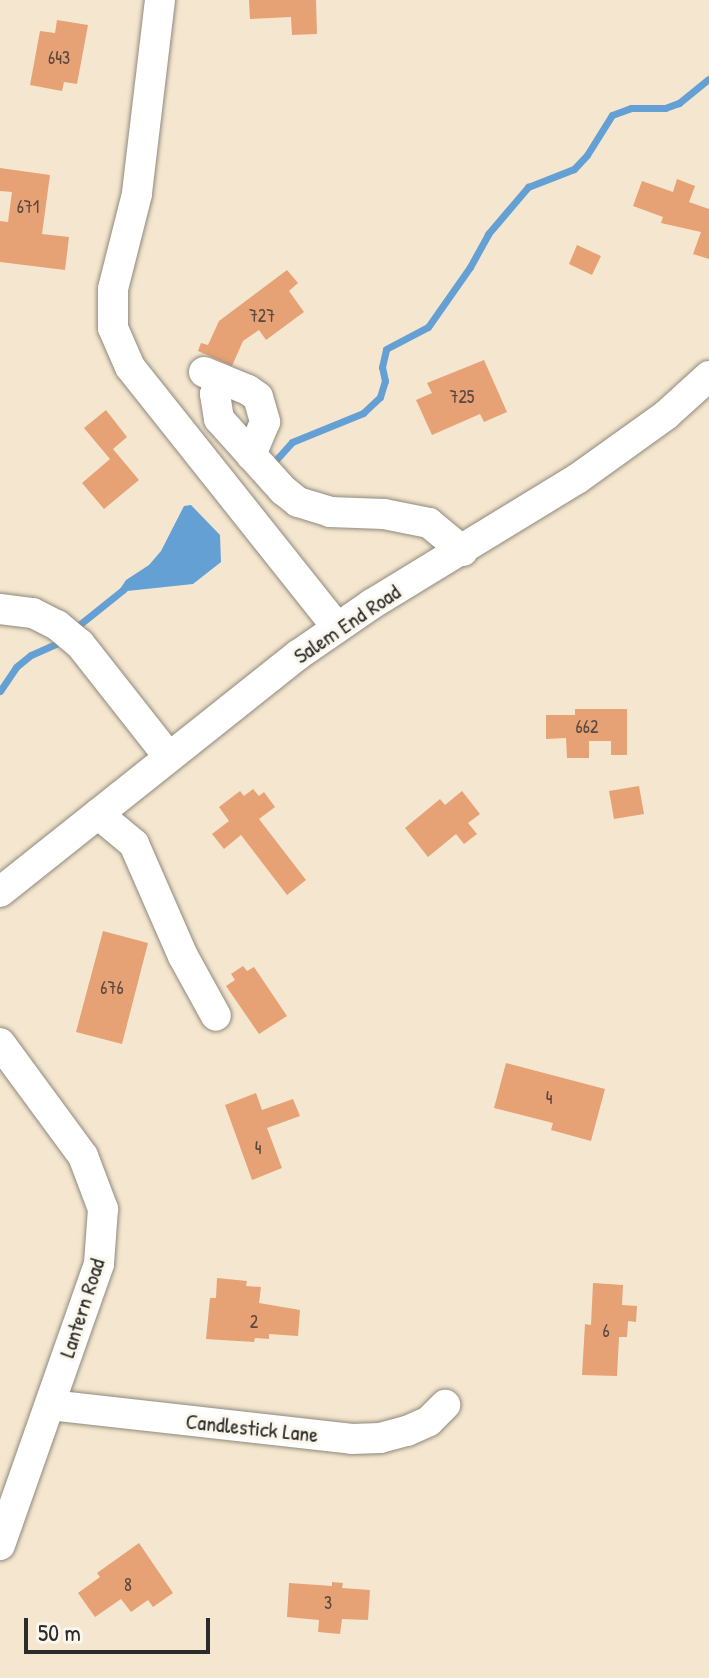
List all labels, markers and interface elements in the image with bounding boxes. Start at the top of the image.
house number: 643 [48,47,70,69]
house number: 671 [17,196,39,218]
house number: 727 [249,305,275,327]
house number: 725 [450,386,474,408]
street label: Salem End Road [289,579,405,669]
house number: 662 [576,716,598,738]
house number: 676 [100,977,124,999]
house number: 4 [546,1087,552,1109]
house number: 4 [255,1137,261,1159]
street label: Lantern Road [54,1255,110,1361]
house number: 2 [250,1311,258,1333]
house number: 6 [602,1320,610,1342]
street label: Candlestick Lane [184,1408,320,1448]
house number: 8 [124,1574,132,1596]
house number: 3 [324,1592,332,1614]
scale bar [28,1602,214,1652]
text: 50 m [38,1616,81,1648]

